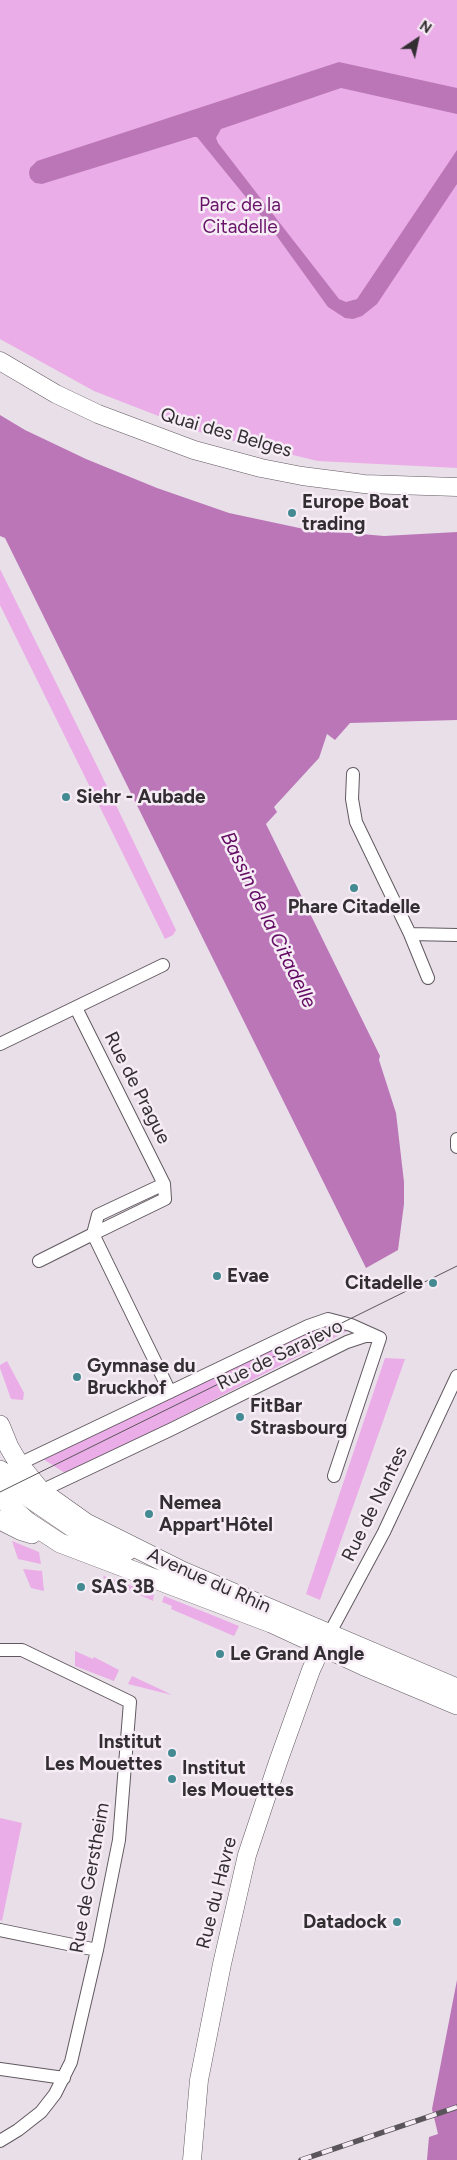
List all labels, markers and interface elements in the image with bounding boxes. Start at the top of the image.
north arrow [392,15,442,65]
text: N [416,17,435,37]
park label: Parc de la Citadelle [199,194,281,238]
street label: Quai des Belges [158,403,294,463]
place label: Europe Boat trading [302,491,409,535]
marker: Europe Boat trading [286,507,298,519]
place label: Siehr - Aubade [76,786,206,808]
marker: Siehr - Aubade [60,791,72,803]
water label: Bassin de la Citadelle [215,828,321,1012]
marker: Phare Citadelle [348,882,360,894]
place label: Phare Citadelle [288,896,420,918]
street label: Rue de Prague [99,1028,175,1148]
place label: Evae [227,1265,269,1287]
marker: Evae [211,1270,223,1282]
place label: Citadelle [345,1272,423,1294]
marker: Citadelle [427,1277,439,1289]
street label: Rue de Sarajevo [213,1315,347,1395]
place label: Gymnase du Bruckhof [87,1355,196,1399]
marker: Gymnase du Bruckhof [71,1371,83,1383]
place label: FitBar Strasbourg [250,1395,347,1439]
marker: FitBar Strasbourg [234,1411,246,1423]
street label: Rue de Nantes [337,1443,413,1565]
place label: Nemea Appart'Hôtel [159,1492,273,1536]
marker: Nemea Appart'Hôtel [143,1508,155,1520]
street label: Avenue du Rhin [144,1544,274,1618]
place label: SAS 3B [91,1576,154,1598]
marker: SAS 3B [75,1581,87,1593]
place label: Le Grand Angle [230,1643,364,1665]
marker: Le Grand Angle [214,1648,226,1660]
place label: Institut Les Mouettes [45,1731,162,1775]
marker: Institut Les Mouettes [166,1747,178,1759]
place label: Institut les Mouettes [182,1757,294,1801]
marker: Institut les Mouettes [166,1773,178,1785]
street label: Rue de Gerstheim [66,1801,114,1955]
street label: Rue du Havre [192,1835,242,1951]
place label: Datadock [303,1911,387,1933]
marker: Datadock [391,1916,403,1928]

